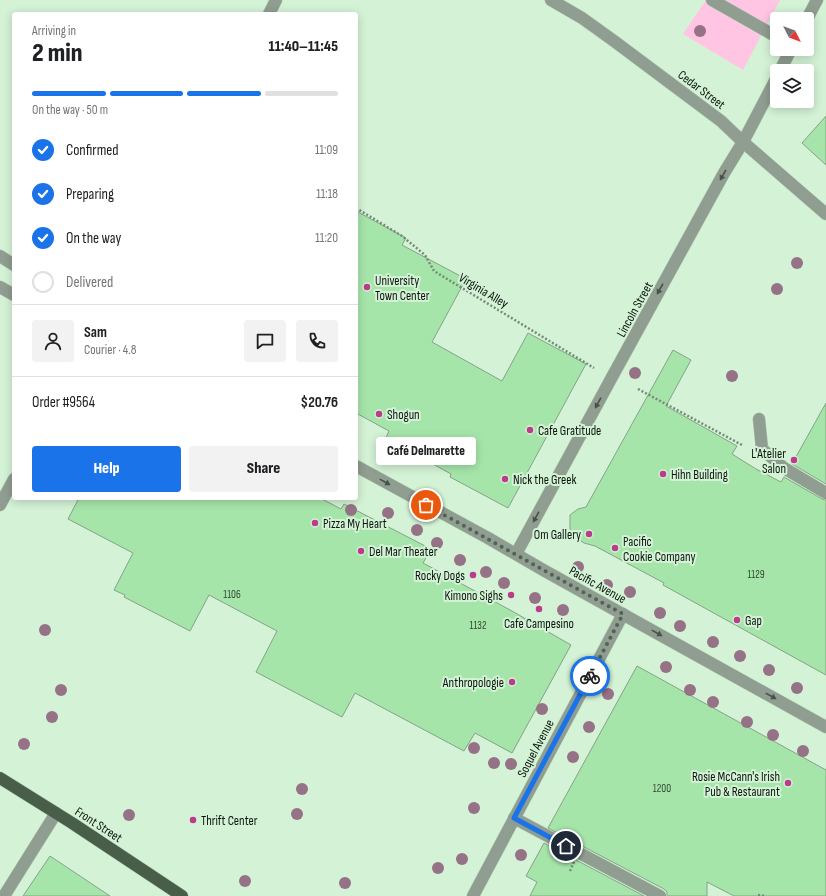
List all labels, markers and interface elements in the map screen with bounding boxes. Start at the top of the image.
north arrow [770,12,814,56]
map controls [770,12,814,108]
text: Arriving in [32,23,76,39]
text: 11:40–11:45 [269,37,338,56]
text: 2 min [32,38,82,69]
button: layers [770,64,814,108]
street label: Cedar Street [675,67,728,113]
text: On the way · 50 m [32,102,108,118]
icon: check [32,139,54,161]
text: Confirmed [66,141,119,160]
text: 11:09 [315,142,338,158]
one-way arrow [720,169,727,181]
icon: check [32,183,54,205]
text: Preparing [66,185,114,204]
text: 11:18 [316,186,338,202]
icon: check [32,227,54,249]
text: On the way [66,229,121,248]
text: 11:20 [315,230,338,246]
street label: Virginia Alley [456,270,511,312]
text: Delivered [66,273,113,292]
place label: University Town Center [375,273,430,304]
street label: Lincoln Street [613,279,657,340]
marker: University Town Center [362,282,372,292]
one-way arrow [657,283,664,295]
button: person [32,320,74,362]
button: chat [244,320,286,362]
button: phone [296,320,338,362]
text: Sam [84,323,107,342]
text: Courier · 4.8 [84,342,136,358]
text: Order #9564 [32,393,95,412]
text: $20.76 [301,393,338,412]
one-way arrow [594,397,601,409]
place label: Shogun [387,407,420,423]
marker: Shogun [374,409,384,419]
place label: Cafe Gratitude [538,423,601,439]
marker: Cafe Gratitude [525,425,535,435]
callout: Café Delmarette [376,437,476,465]
text: Café Delmarette [387,443,465,459]
button: Help [32,446,181,492]
button: Share [189,446,338,492]
place label: L'Atelier Salon [751,446,786,477]
marker: L'Atelier Salon [789,455,799,465]
place label: Hihn Building [671,467,728,483]
marker: Hihn Building [658,469,668,479]
place label: Nick the Greek [513,472,577,488]
marker: Nick the Greek [500,474,510,484]
one-way arrow [379,479,391,485]
pin [409,488,443,522]
icon: bag [415,494,437,516]
one-way arrow [532,511,539,523]
place label: Pizza My Heart [323,516,387,532]
marker: Pizza My Heart [310,518,320,528]
place label: Om Gallery [534,527,581,543]
marker: Om Gallery [584,529,594,539]
place label: Pacific Cookie Company [623,534,696,565]
marker: Pacific Cookie Company [610,543,620,553]
place label: Del Mar Theater [369,544,438,560]
marker: Del Mar Theater [356,546,366,556]
street label: Pacific Avenue [566,563,629,607]
place label: Rocky Dogs [415,568,465,584]
house number: 1129 [747,568,765,581]
marker: Rocky Dogs [468,570,478,580]
house number: 1106 [223,588,241,601]
place label: Kimono Sighs [444,588,503,604]
marker: Kimono Sighs [506,590,516,600]
marker: Cafe Campesino [534,604,544,614]
place label: Gap [745,613,762,629]
marker: Gap [732,615,742,625]
place label: Cafe Campesino [504,616,574,632]
house number: 1132 [470,619,487,632]
one-way arrow [651,630,663,637]
courier [570,656,610,696]
icon: bike [579,665,601,687]
place label: Anthropologie [442,675,504,691]
marker: Anthropologie [507,677,517,687]
one-way arrow [765,693,777,700]
street label: Soquel Avenue [514,717,558,780]
place label: Rosie McCann's Irish Pub & Restaurant [692,769,780,800]
marker: Rosie McCann's Irish Pub & Restaurant [783,778,793,788]
house number: 1200 [653,782,671,795]
street label: Front Street [72,804,125,846]
place label: Thrift Center [201,813,258,829]
marker: Thrift Center [188,815,198,825]
pin [549,829,583,863]
icon: home [555,835,577,857]

